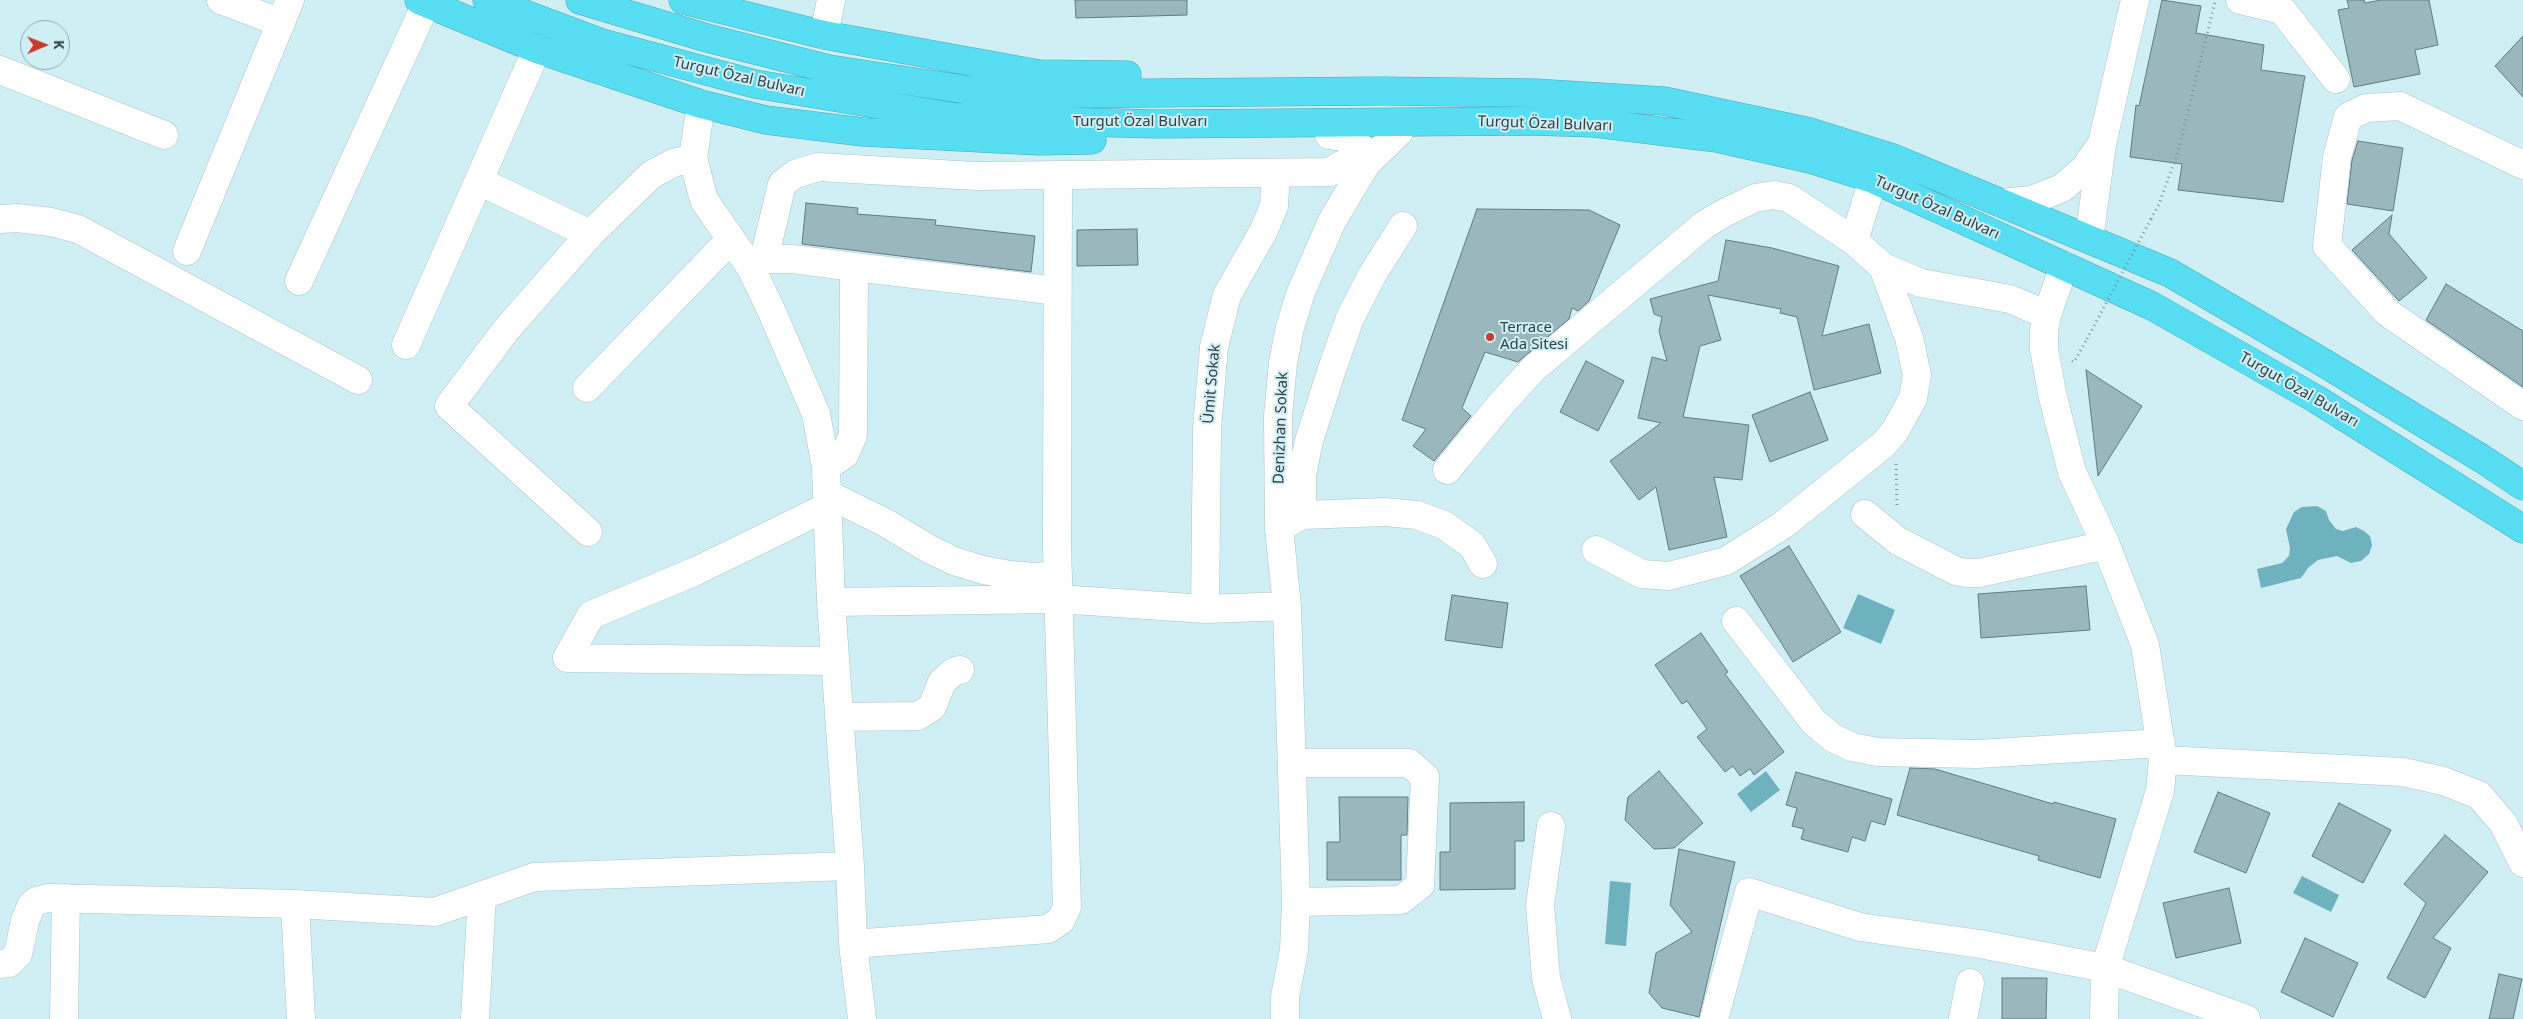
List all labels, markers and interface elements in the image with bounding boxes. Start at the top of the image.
north arrow [20,20,70,70]
text: K [50,40,69,50]
street label: Turgut Özal Bulvarı [671,53,807,101]
street label: Turgut Özal Bulvarı [1073,113,1207,131]
street label: Turgut Özal Bulvarı [1477,113,1613,135]
street label: Turgut Özal Bulvarı [1872,172,2002,244]
place label: Terrace Ada Sitesi [1500,319,1568,354]
marker: Terrace Ada Sitesi [1484,331,1496,343]
street label: Ümit Sokak [1200,343,1224,425]
street label: Turgut Özal Bulvarı [2236,349,2362,431]
street label: Denizhan Sokak [1270,372,1292,484]

